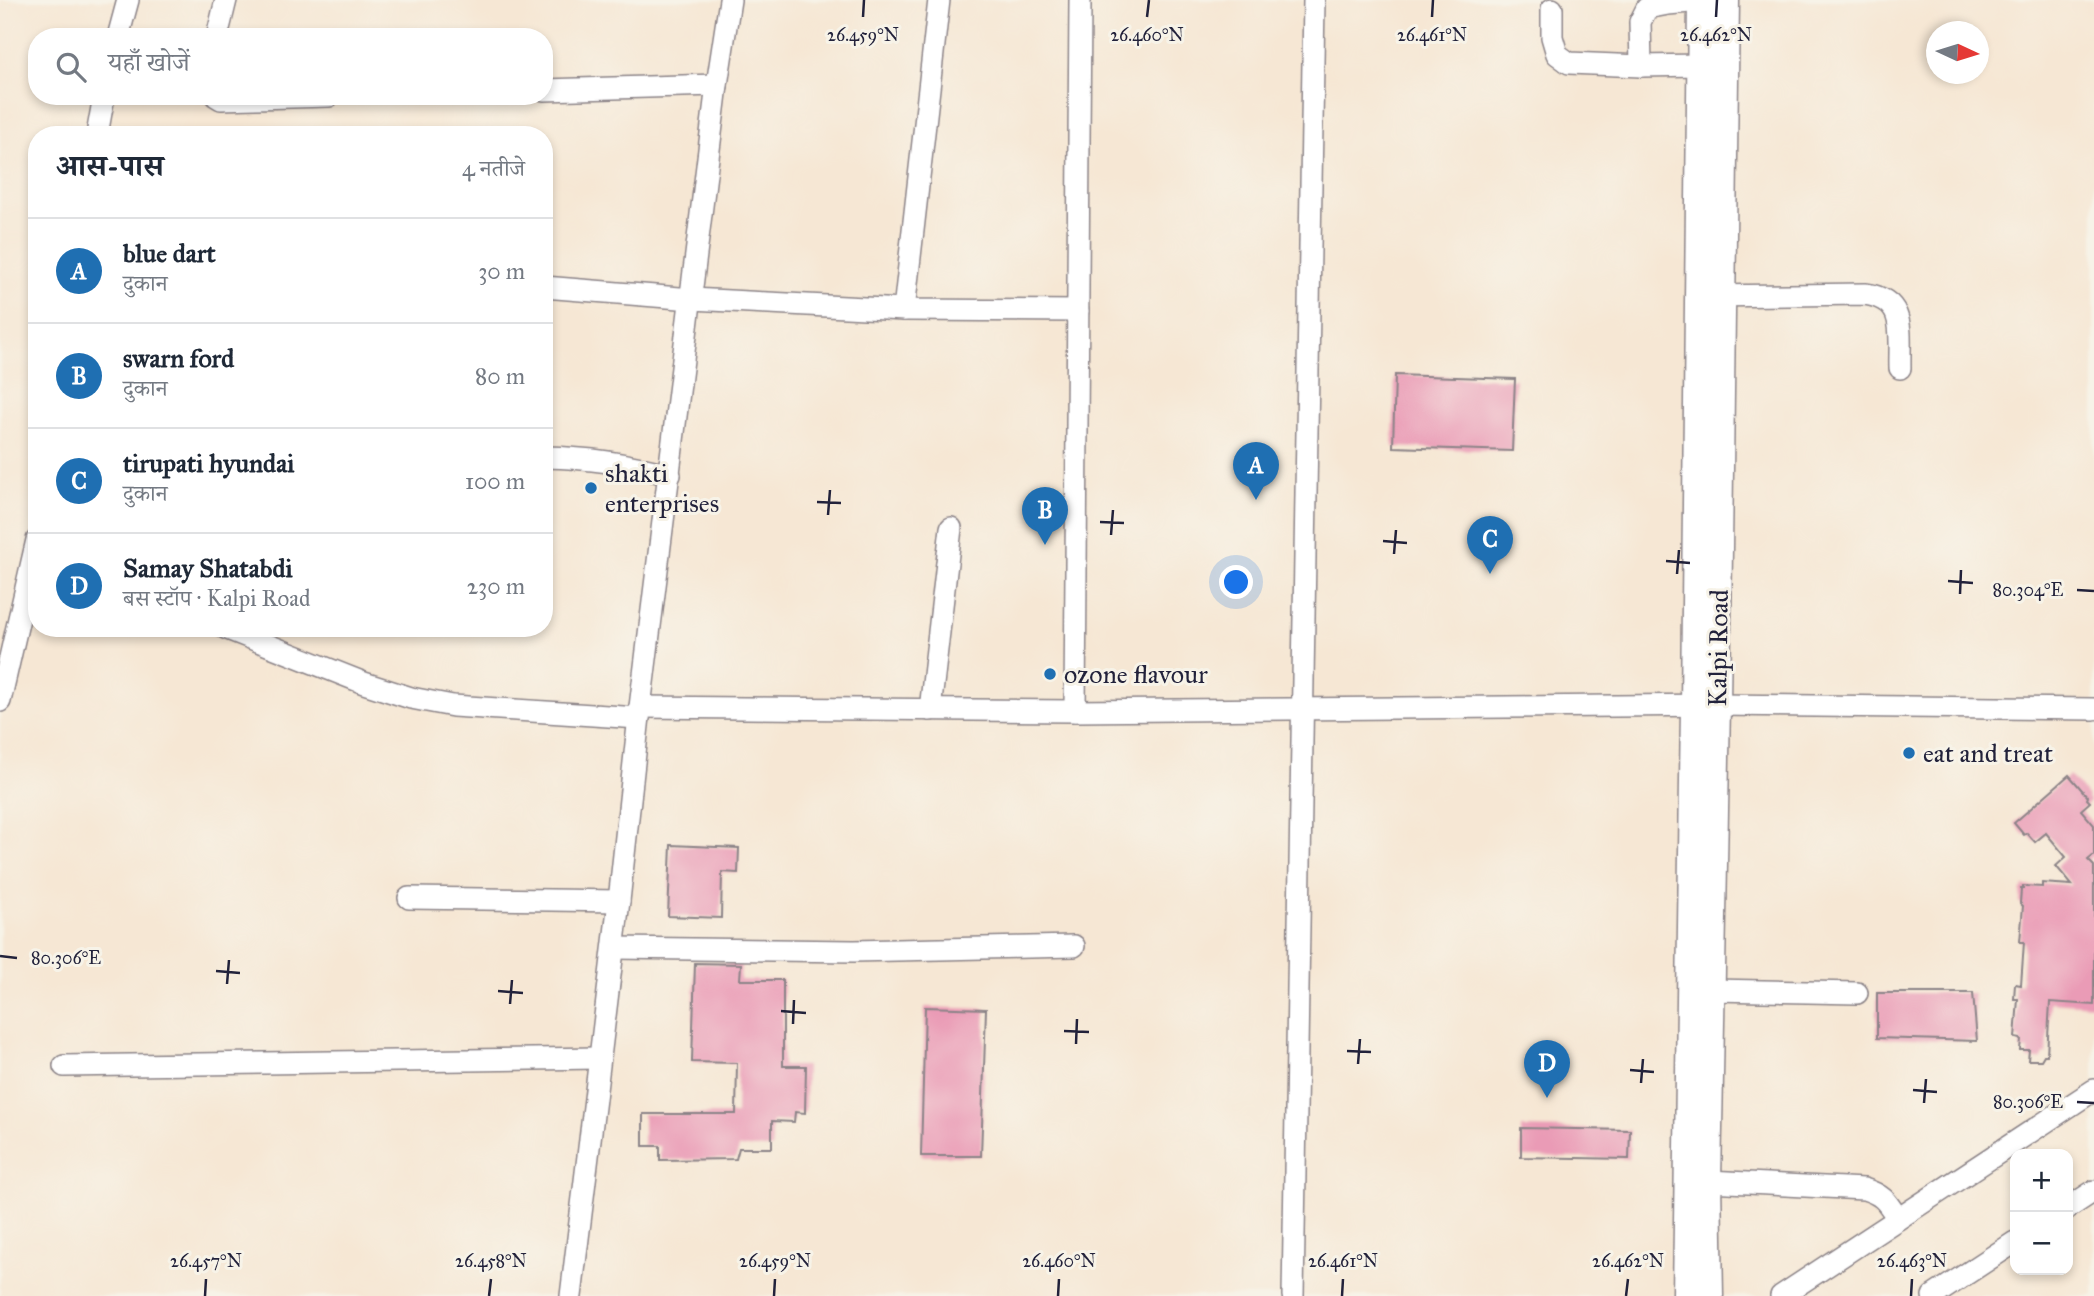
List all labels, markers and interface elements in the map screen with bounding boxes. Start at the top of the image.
north arrow [1926,21,1989,84]
text: 26.459°N [827,24,899,46]
text: 26.460°N [1110,24,1184,46]
text: 26.461°N [1397,24,1467,46]
text: 26.462°N [1680,24,1752,46]
search box [28,28,553,105]
text: यहाँ खोजें [108,46,190,78]
icon: search [52,48,90,86]
text: आस-पास [56,148,164,184]
text: 4 नतीजे [462,154,525,182]
text: blue dart [123,237,216,269]
text: A [71,257,87,285]
text: 30 m [478,257,525,285]
text: दुकान [123,269,167,297]
text: swarn ford [123,342,234,374]
text: B [71,362,87,390]
text: 80 m [475,362,525,390]
text: दुकान [123,374,167,402]
pin: A [1233,442,1279,500]
text: tirupati hyundai [123,447,294,479]
place label: shakti enterprises [605,457,719,519]
text: C [71,467,87,495]
text: 100 m [465,467,525,495]
text: दुकान [123,479,167,507]
marker: shakti enterprises [583,480,599,496]
pin: B [1022,487,1068,545]
pin: C [1467,516,1513,574]
text: Samay Shatabdi [123,552,293,584]
your location [1219,565,1253,599]
text: D [70,572,88,600]
text: 230 m [467,572,525,600]
text: 80.304°E [1993,579,2064,601]
text: बस स्टॉप · Kalpi Road [123,584,311,612]
street label: Kalpi Road [1701,589,1735,707]
place label: ozone flavour [1064,658,1208,690]
marker: ozone flavour [1042,666,1058,682]
place label: eat and treat [1923,737,2053,769]
marker: eat and treat [1901,745,1917,761]
text: 80.306°E [31,947,101,969]
pin: D [1524,1040,1570,1098]
text: 80.306°E [1993,1091,2063,1113]
map controls [2010,1149,2073,1275]
button: + [2010,1149,2073,1212]
button: − [2010,1212,2073,1275]
text: 26.457°N [170,1250,242,1272]
text: 26.458°N [455,1250,527,1272]
text: 26.459°N [739,1250,811,1272]
text: 26.460°N [1022,1250,1096,1272]
text: 26.461°N [1308,1250,1378,1272]
text: 26.462°N [1592,1250,1664,1272]
text: 26.463°N [1877,1250,1947,1272]

